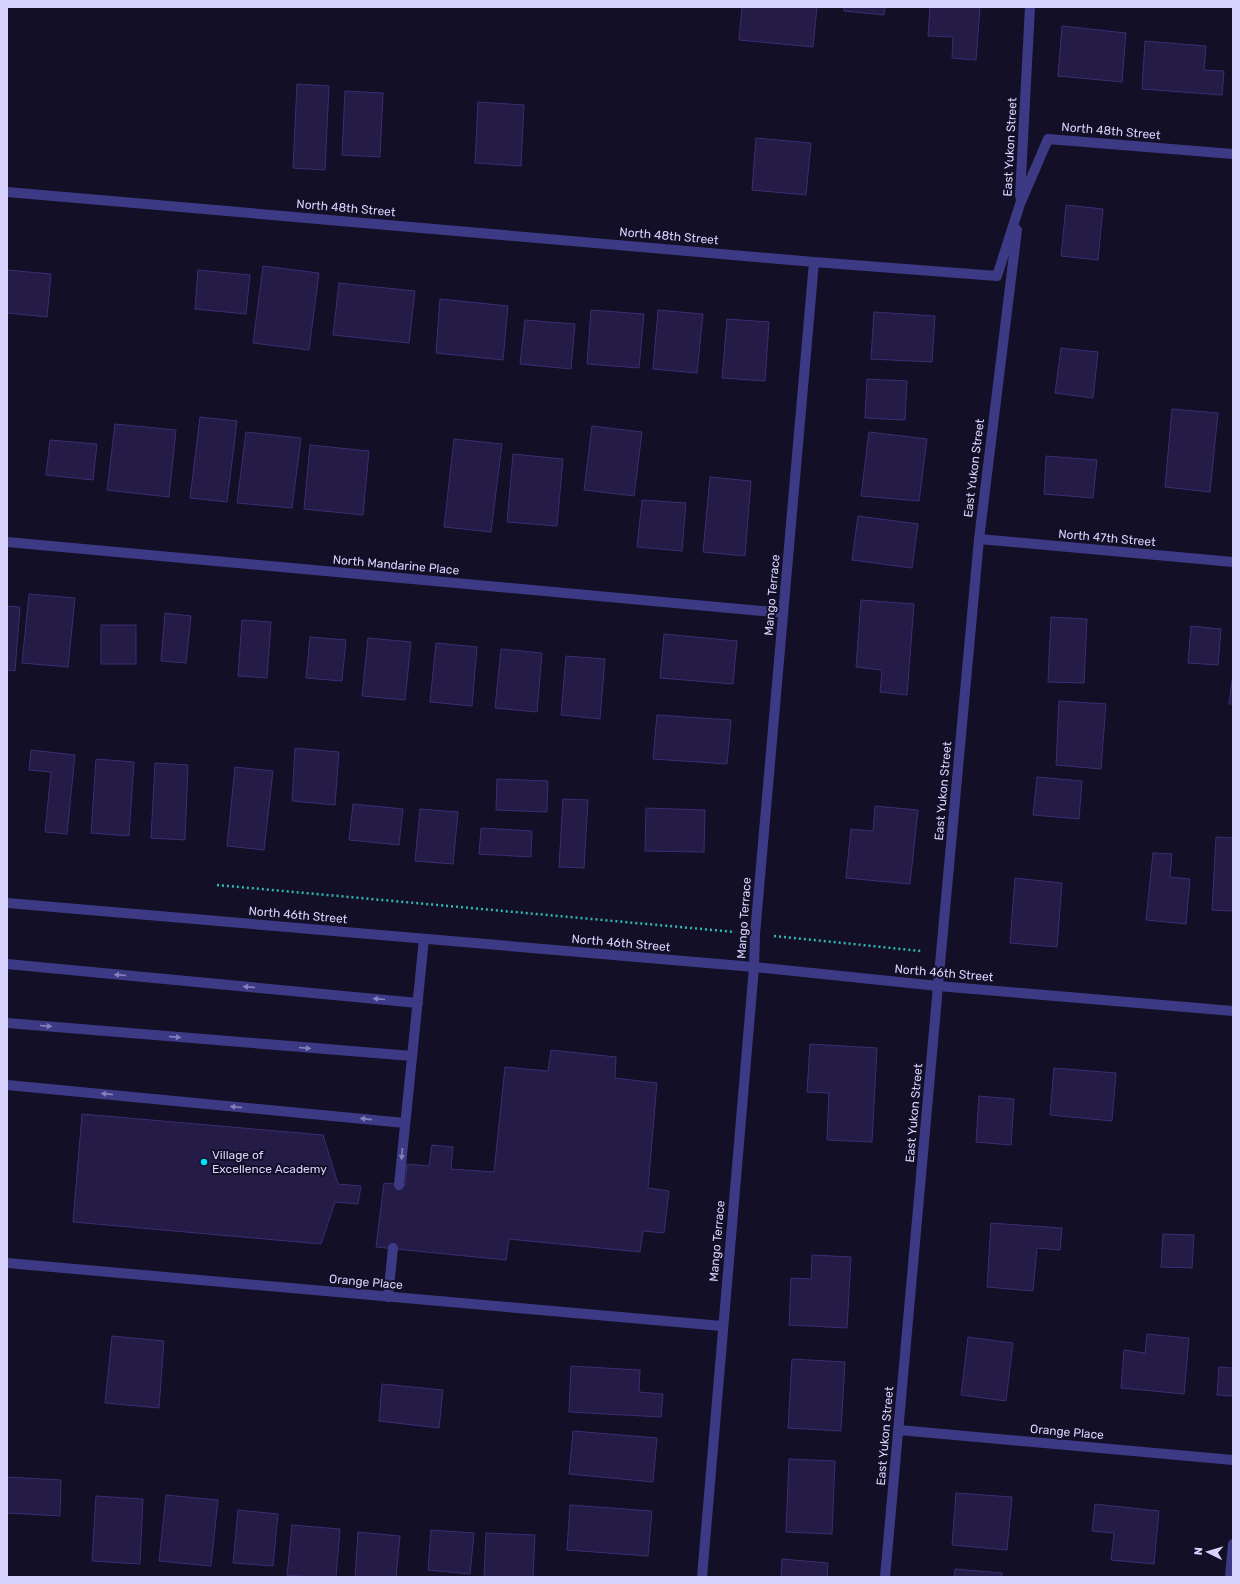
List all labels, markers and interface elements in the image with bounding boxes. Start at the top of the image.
street label: East Yukon Street [1000,97,1020,197]
street label: North 48th Street [1061,120,1161,142]
street label: North 48th Street [296,197,396,219]
street label: North 48th Street [619,225,719,247]
street label: East Yukon Street [961,418,987,518]
street label: North 47th Street [1058,527,1157,549]
street label: North Mandarine Place [332,552,460,578]
street label: Mango Terrace [761,553,783,636]
street label: East Yukon Street [932,741,954,841]
street label: Mango Terrace [734,877,754,959]
street label: North 46th Street [248,904,348,926]
street label: North 46th Street [571,932,671,954]
street label: North 46th Street [894,962,994,984]
one-way arrow [114,971,126,978]
one-way arrow [243,983,255,990]
one-way arrow [373,996,385,1002]
one-way arrow [40,1023,52,1030]
one-way arrow [169,1034,181,1040]
one-way arrow [299,1044,311,1051]
street label: East Yukon Street [903,1063,925,1163]
one-way arrow [101,1091,113,1097]
one-way arrow [230,1103,242,1110]
one-way arrow [360,1116,372,1122]
place label: Village of Excellence Academy [212,1148,327,1176]
one-way arrow [398,1148,405,1160]
marker: Village of Excellence Academy [199,1157,209,1167]
street label: Mango Terrace [706,1199,728,1282]
street label: Orange Place [329,1272,404,1292]
street label: East Yukon Street [874,1386,896,1486]
street label: Orange Place [1030,1422,1105,1442]
north arrow [1188,1532,1228,1572]
text: N [1192,1547,1205,1556]

